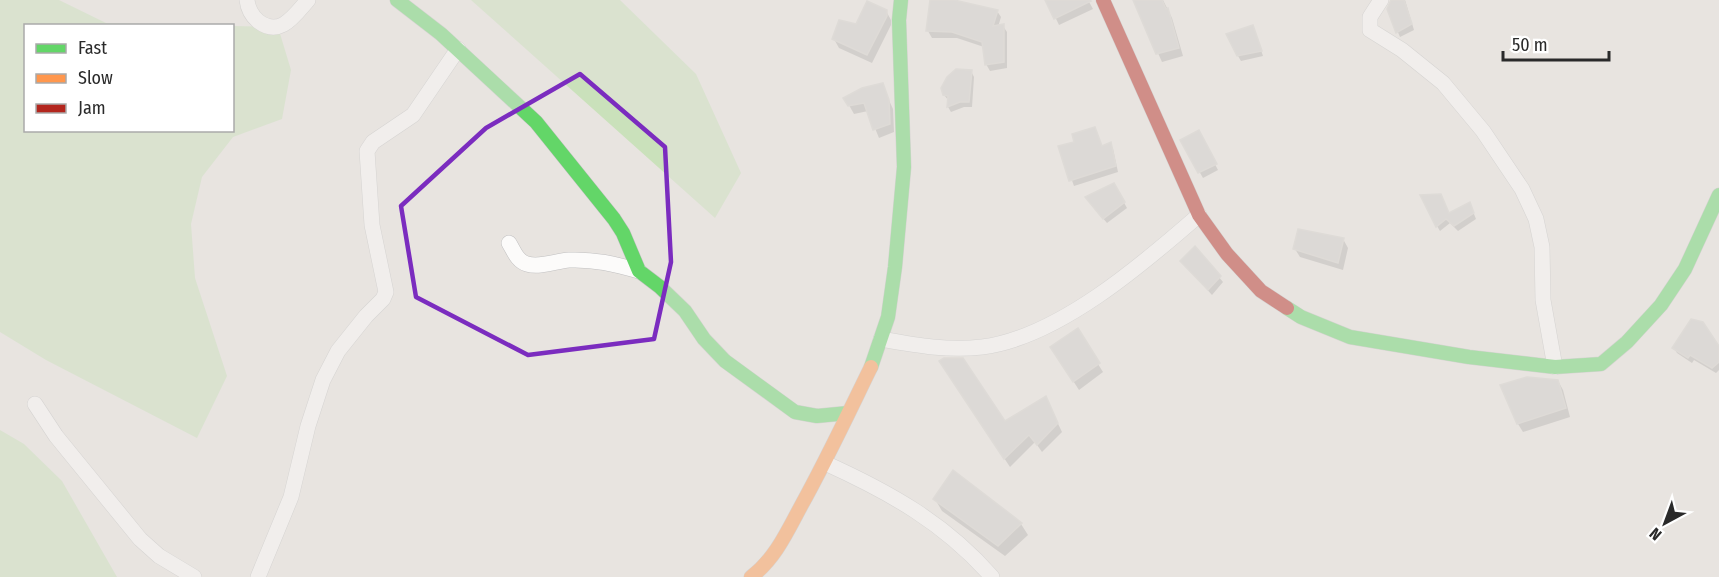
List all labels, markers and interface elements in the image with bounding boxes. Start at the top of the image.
legend [24,24,234,132]
scale bar [1503,24,1610,62]
text: 50 m [1512,34,1548,56]
text: Fast [78,37,107,59]
text: Slow [78,67,113,89]
text: Jam [78,97,106,119]
north arrow [1635,493,1695,553]
text: N [1646,524,1665,544]

